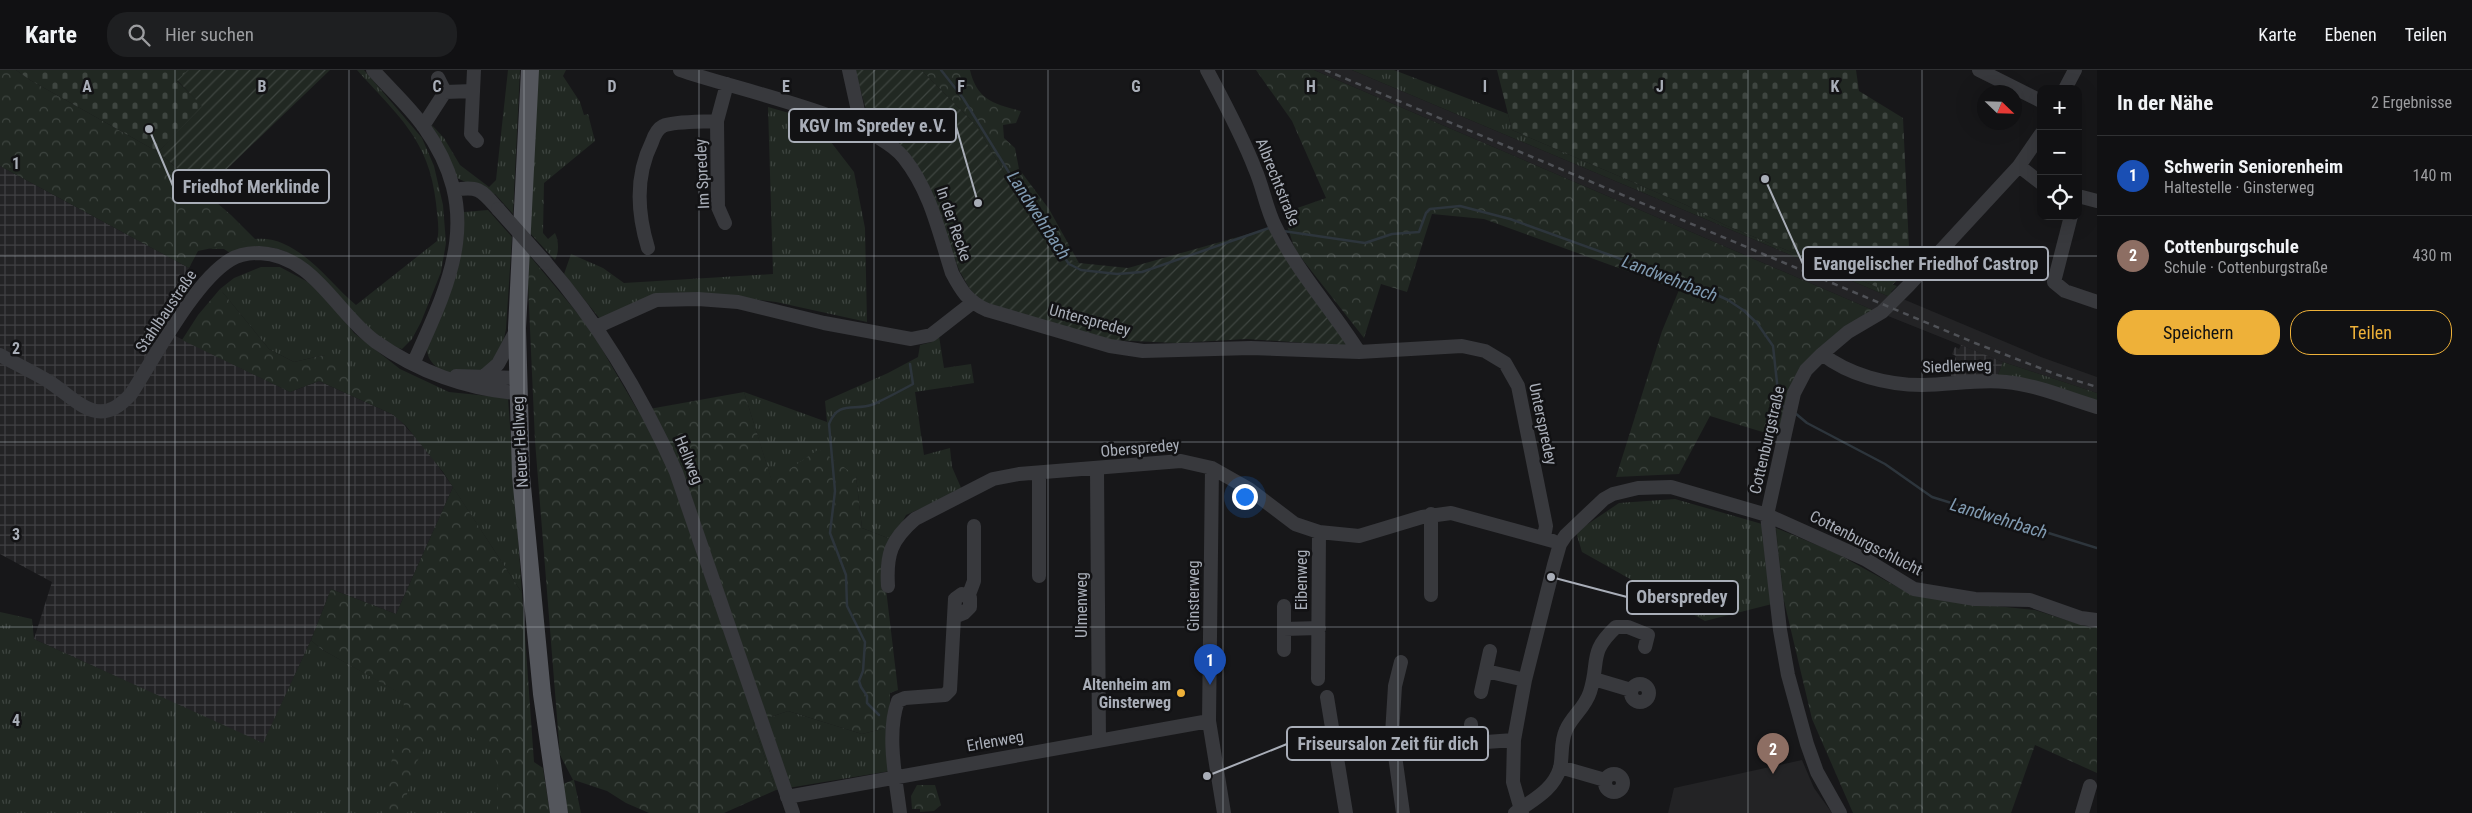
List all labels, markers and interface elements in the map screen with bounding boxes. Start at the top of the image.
search box [107,12,457,57]
text: Karte [25,21,77,49]
icon: search [125,21,153,49]
text: Hier suchen [165,23,254,46]
text: Karte [2258,24,2297,45]
text: Ebenen [2325,24,2377,45]
text: Teilen [2405,24,2447,45]
text: A [82,77,92,96]
text: B [258,77,267,96]
text: C [432,77,442,96]
text: D [607,77,617,96]
text: E [782,77,790,96]
text: F [957,77,965,96]
text: G [1131,77,1141,96]
text: H [1306,77,1316,96]
text: I [1483,77,1487,96]
text: J [1656,77,1664,96]
text: K [1831,77,1840,96]
north arrow [1977,85,2022,130]
map controls [2037,85,2082,220]
button: + [2037,85,2082,130]
text: In der Nähe [2117,91,2213,115]
text: 2 Ergebnisse [2371,93,2452,112]
callout: KGV Im Spredey e.V. [789,109,956,142]
text: KGV Im Spredey e.V. [799,115,947,136]
button: − [2037,130,2082,175]
street label: Albrechtstraße [1252,135,1304,229]
street label: Im Spredey [691,138,713,210]
text: 1 [12,154,20,173]
text: Schwerin Seniorenheim [2164,155,2343,178]
text: 1 [2129,166,2137,185]
text: 140 m [2413,166,2452,185]
water label: Landwehrbach [1003,167,1075,263]
callout: Friedhof Merklinde [173,170,329,203]
button: locate [2037,175,2082,220]
text: Friedhof Merklinde [183,176,320,197]
text: Haltestelle · Ginsterweg [2164,178,2314,197]
street label: In der Recke [932,184,976,264]
text: Cottenburgschule [2164,235,2299,258]
text: 2 [2129,246,2137,265]
text: 430 m [2413,246,2452,265]
callout: Evangelischer Friedhof Castrop [1803,247,2048,280]
water label: Landwehrbach [1619,250,1721,306]
text: Evangelischer Friedhof Castrop [1814,253,2039,274]
text: Schule · Cottenburgstraße [2164,258,2328,277]
street label: Stahlbaustraße [131,266,201,356]
street label: Unterspredey [1047,300,1133,340]
button: Speichern [2117,310,2280,355]
button: Teilen [2290,310,2452,355]
text: 2 [12,339,20,358]
street label: Siedlerweg [1922,355,1992,377]
street label: Unterspredey [1525,381,1561,467]
street label: Cottenburgstraße [1745,384,1789,496]
street label: Neuer Hellweg [508,396,532,488]
street label: Hellweg [671,433,707,487]
street label: Oberspredey [1100,435,1181,461]
your location [1232,484,1258,510]
water label: Landwehrbach [1948,493,2050,543]
street label: Cottenburgschlucht [1807,506,1926,580]
text: 3 [12,525,20,544]
street label: Eibenweg [1292,550,1311,610]
street label: Ginsterweg [1184,560,1203,632]
street label: Ulmenweg [1072,572,1091,638]
callout: Oberspredey [1627,581,1738,614]
text: Oberspredey [1636,586,1728,607]
pin: 1 [1194,644,1226,685]
place label: Altenheim am Ginsterweg [1082,675,1171,712]
marker: Altenheim am Ginsterweg [1175,687,1187,699]
text: 4 [12,711,20,730]
street label: Erlenweg [965,727,1025,755]
callout: Friseursalon Zeit für dich [1287,727,1488,760]
text: Friseursalon Zeit für dich [1297,733,1479,754]
pin: 2 [1757,733,1789,774]

